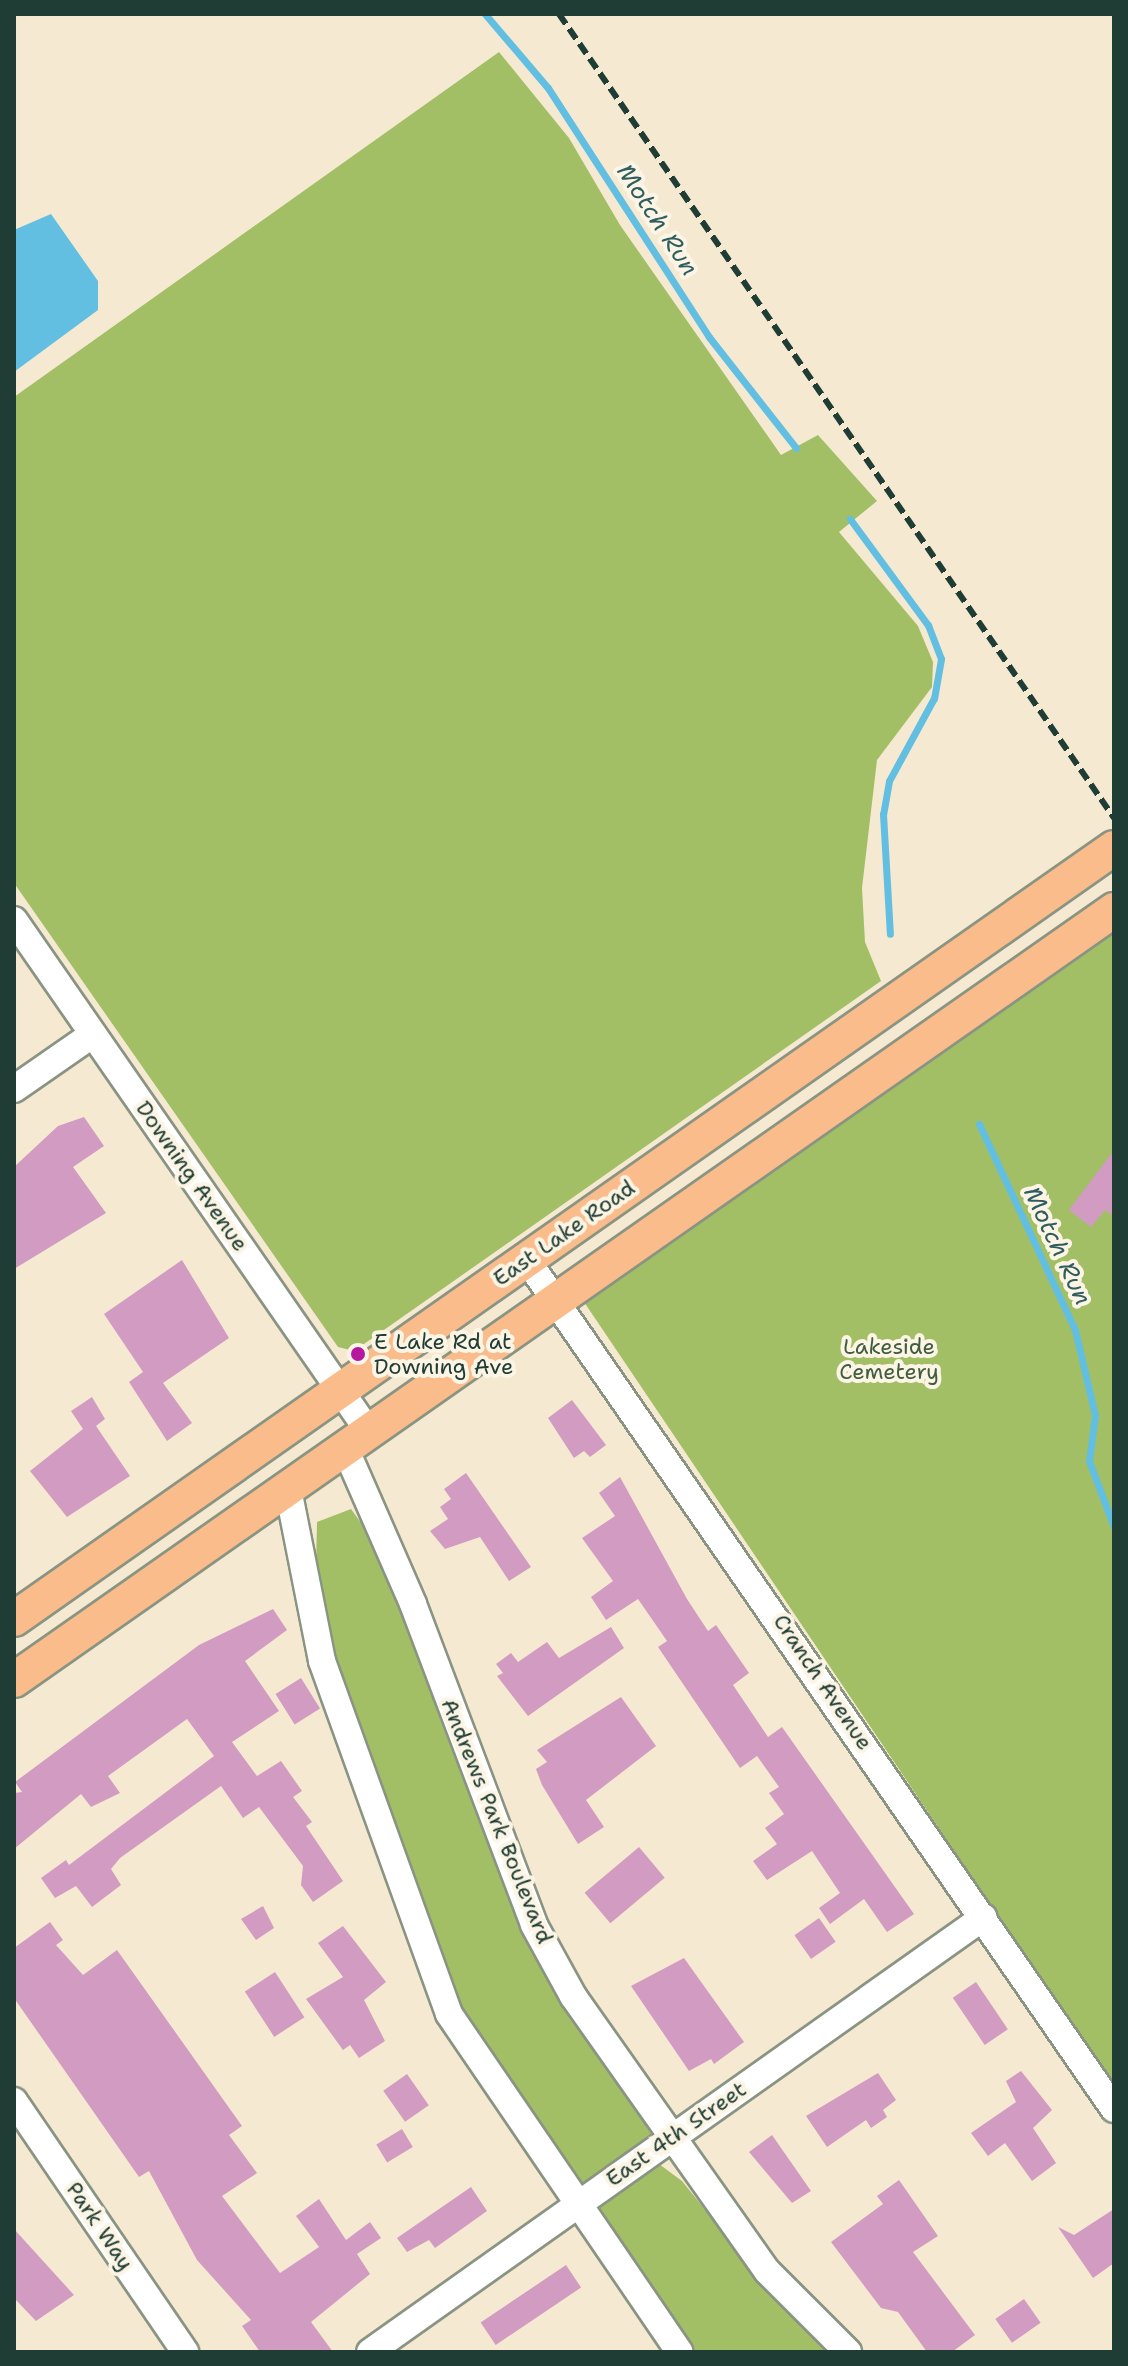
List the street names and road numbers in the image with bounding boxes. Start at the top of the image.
street label: Downing Avenue [130,1096,254,1256]
street label: East Lake Road [488,1174,640,1292]
street label: Cranch Avenue [768,1609,878,1755]
street label: Andrews Park Boulevard [436,1695,558,1947]
street label: East 4th Street [601,2076,751,2192]
street label: Park Way [61,2177,139,2275]

